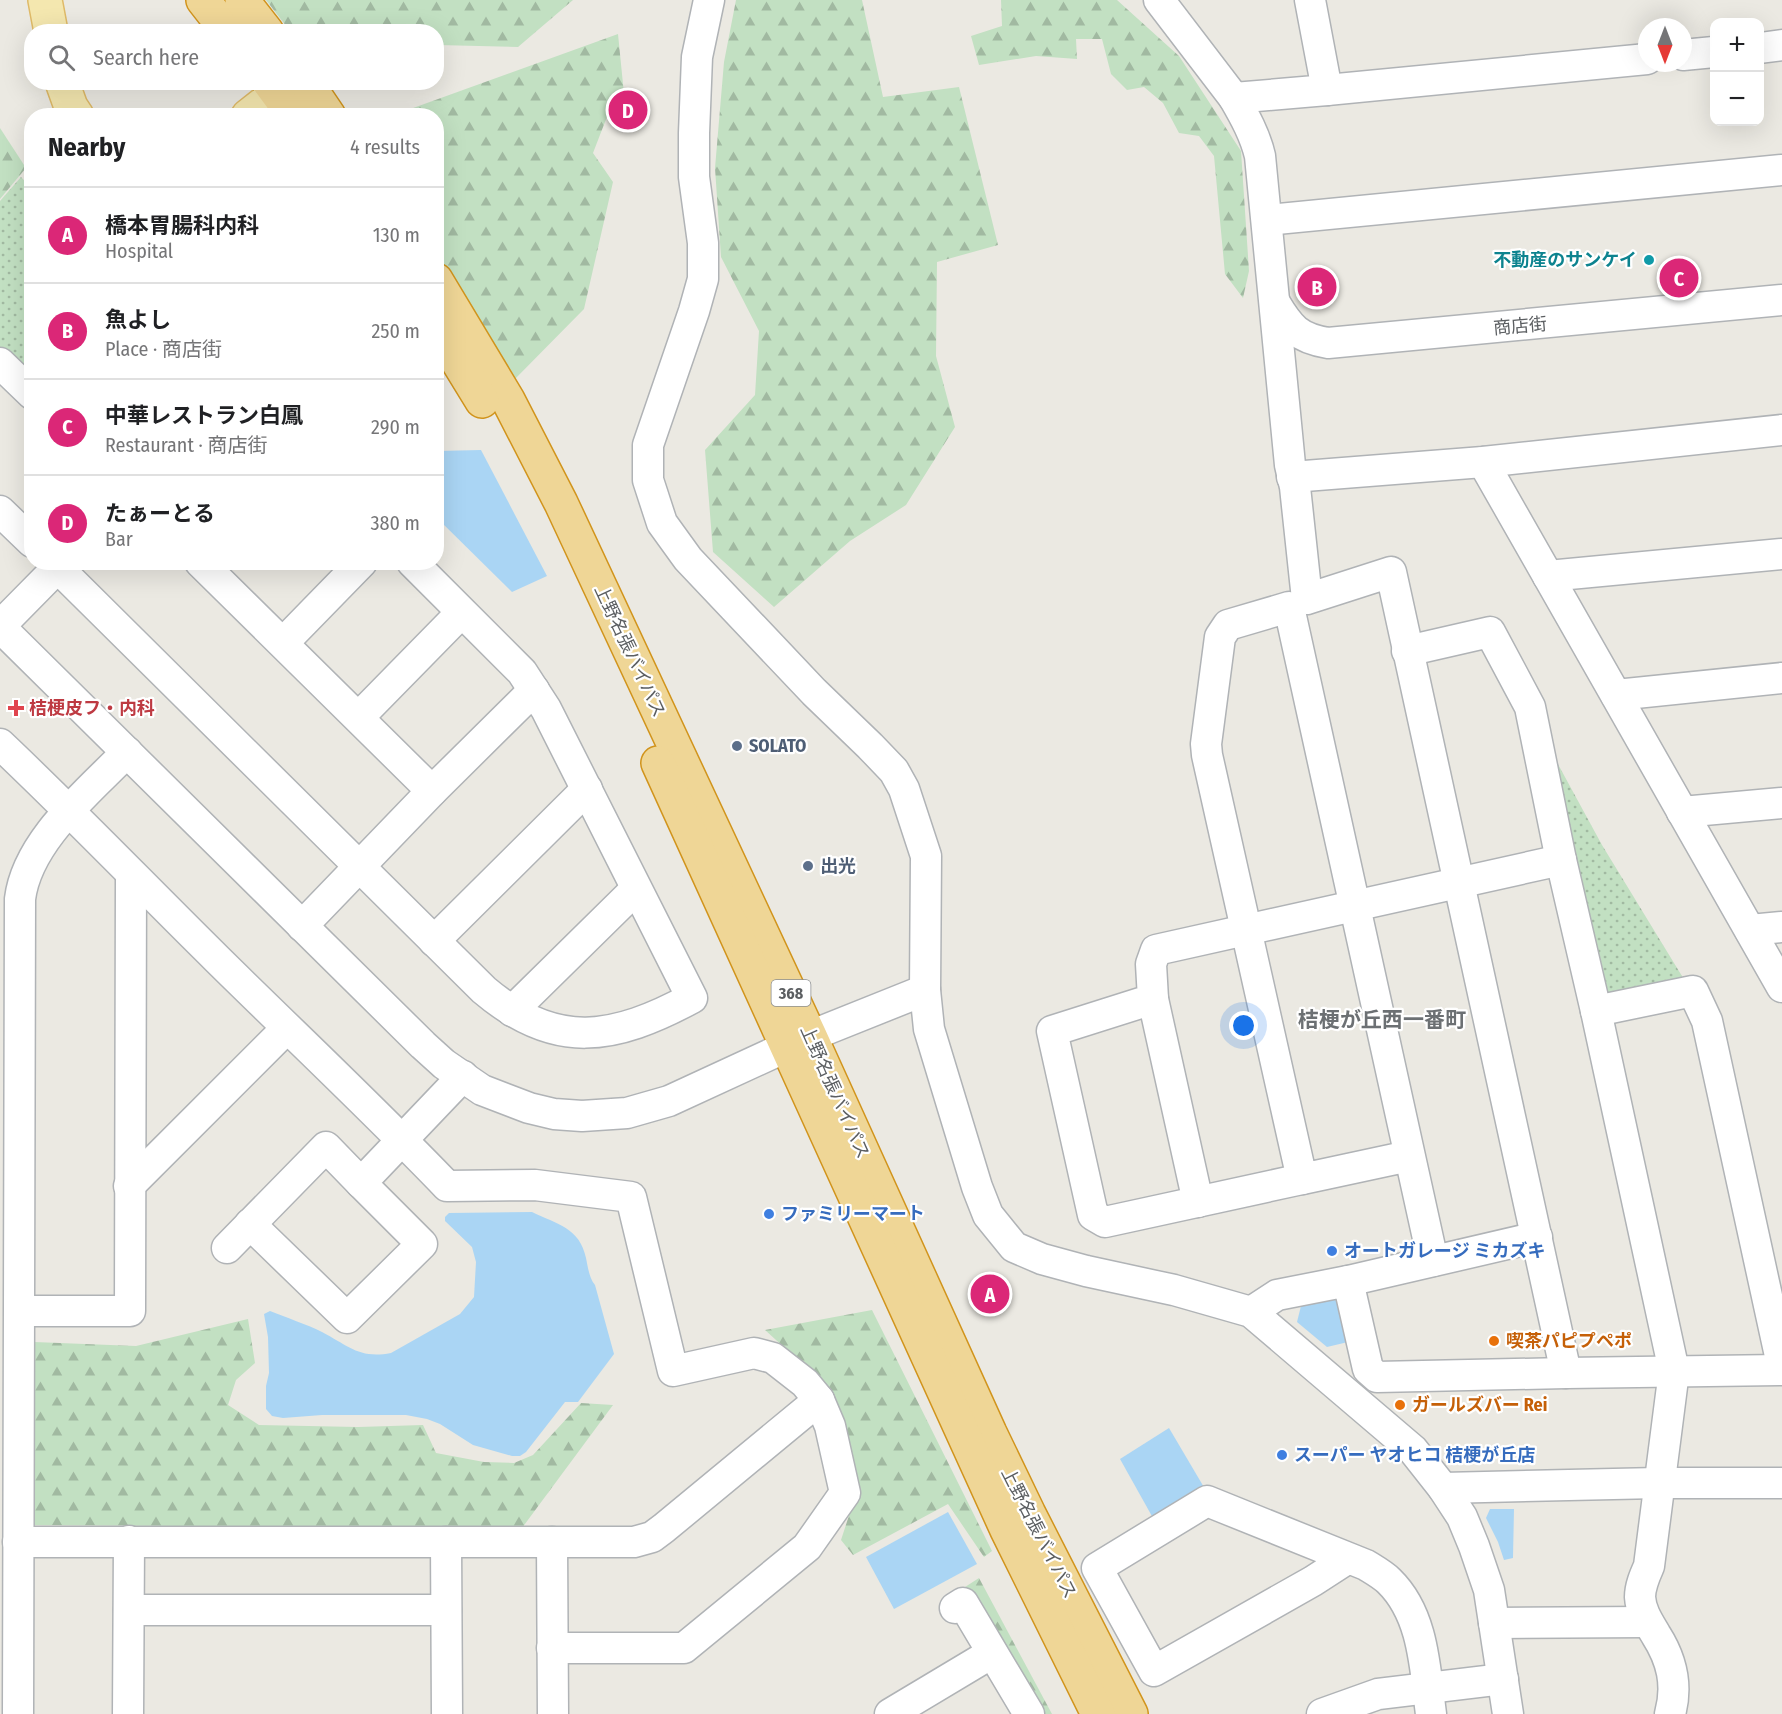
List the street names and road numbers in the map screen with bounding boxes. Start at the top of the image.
street label: 商店街 [1492,313,1548,339]
street label: 上野名張バイパス [590,581,670,721]
road number: 368 [772,980,810,1006]
street label: 上野名張バイパス [796,1022,874,1162]
street label: 上野名張バイパス [997,1464,1081,1602]

